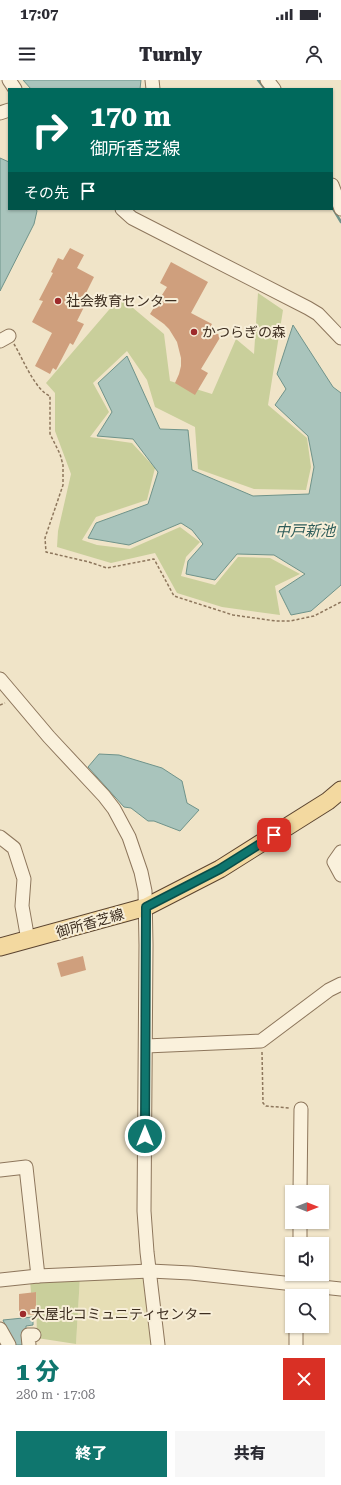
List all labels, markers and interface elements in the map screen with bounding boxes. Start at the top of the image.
text: 17:07 [20,5,58,23]
icon: menu [16,43,38,65]
icon: person [303,43,325,65]
text: Turnly [139,44,202,65]
text: 170 m [90,100,171,133]
icon: right [24,104,76,156]
text: 御所香芝線 [90,138,180,159]
icon: arrive [77,180,99,202]
text: その先 [24,184,69,202]
place label: 社会教育センター [66,293,178,309]
marker: 社会教育センター [53,296,63,306]
place label: かつらぎの森 [202,324,286,340]
marker: かつらぎの森 [189,327,199,337]
water label: 中戸新池 [275,522,337,540]
pin [257,818,291,852]
icon: arrive [263,824,285,846]
street label: 御所香芝線 [54,906,126,940]
position arrow [124,1115,166,1157]
north arrow [285,1185,329,1229]
map controls [285,1185,329,1333]
button: sound [285,1237,329,1281]
button: search [285,1289,329,1333]
place label: 大屋北コミュニティセンター [31,1306,212,1322]
marker: 大屋北コミュニティセンター [18,1309,28,1319]
text: 1 分 [16,1358,60,1386]
button: close [283,1358,325,1400]
text: 280 m · 17:08 [16,1387,95,1402]
button: 終了 [16,1431,167,1477]
button: 共有 [175,1431,325,1477]

